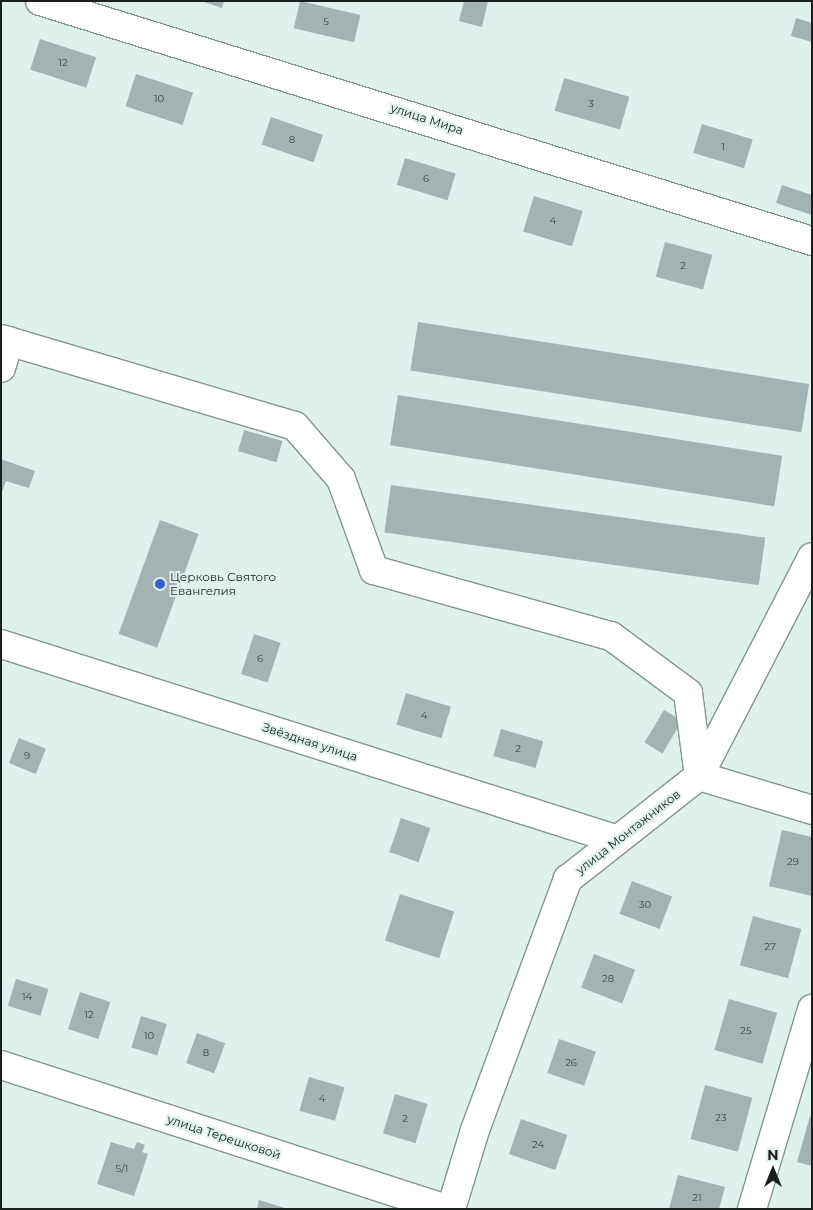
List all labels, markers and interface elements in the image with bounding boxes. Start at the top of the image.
house number: 5 [323,16,329,28]
house number: 12 [58,57,68,69]
house number: 10 [154,93,164,105]
house number: 3 [588,98,594,110]
street label: улица Мира [389,100,465,138]
house number: 8 [289,134,295,146]
house number: 1 [721,141,725,153]
house number: 6 [423,173,429,185]
house number: 4 [550,215,556,227]
house number: 2 [680,260,686,272]
place label: Церковь Святого Евангелия [170,570,276,598]
marker: Церковь Святого Евангелия [154,578,166,590]
house number: 6 [257,653,263,665]
house number: 4 [421,710,427,722]
street label: Звёздная улица [261,720,359,764]
house number: 2 [515,743,521,755]
house number: 9 [24,750,30,762]
street label: улица Монтажников [573,787,683,877]
house number: 29 [787,856,799,868]
house number: 30 [639,899,651,911]
house number: 27 [764,941,776,953]
house number: 28 [602,973,614,985]
house number: 14 [22,991,32,1003]
house number: 12 [84,1009,94,1021]
house number: 25 [740,1025,752,1037]
house number: 10 [144,1030,154,1042]
house number: 8 [203,1047,209,1059]
house number: 26 [565,1057,577,1069]
house number: 4 [319,1093,325,1105]
street label: улица Терешковой [165,1112,283,1162]
house number: 23 [715,1112,727,1124]
house number: 2 [402,1113,408,1125]
house number: 24 [532,1139,544,1151]
north arrow [748,1145,798,1195]
text: N [767,1146,779,1164]
house number: 5/1 [116,1163,128,1175]
house number: 21 [692,1192,702,1204]

